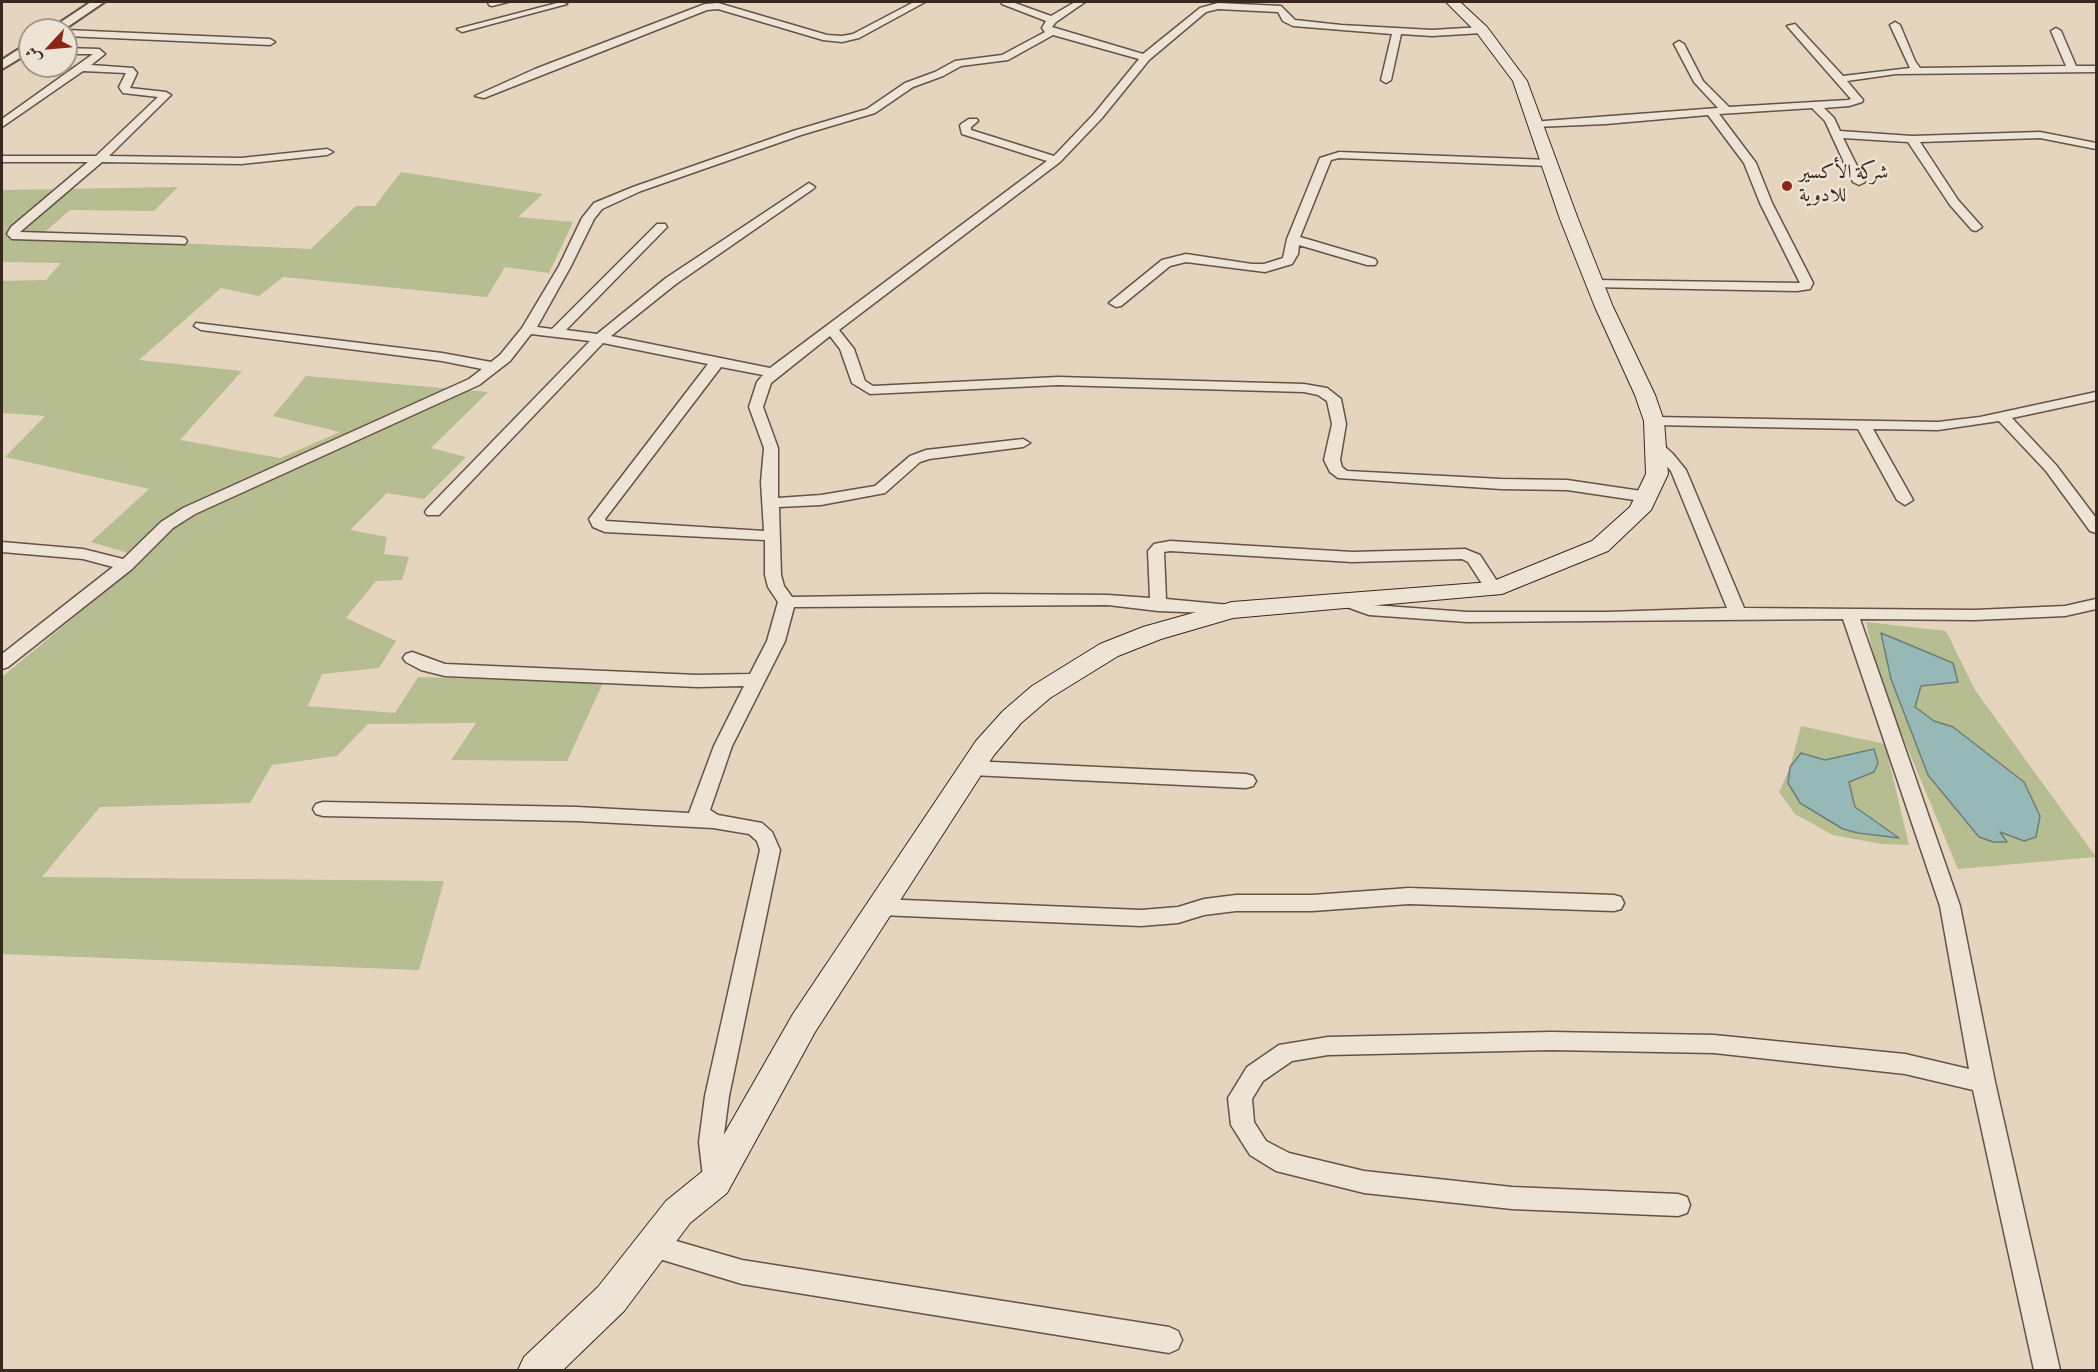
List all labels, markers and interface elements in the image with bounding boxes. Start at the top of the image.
north arrow [18,18,78,78]
text: ش [21,43,46,67]
place label: شركة الأكسير للادوية [1799,162,1888,209]
marker: شركة الأكسير للادوية [1780,179,1794,193]

